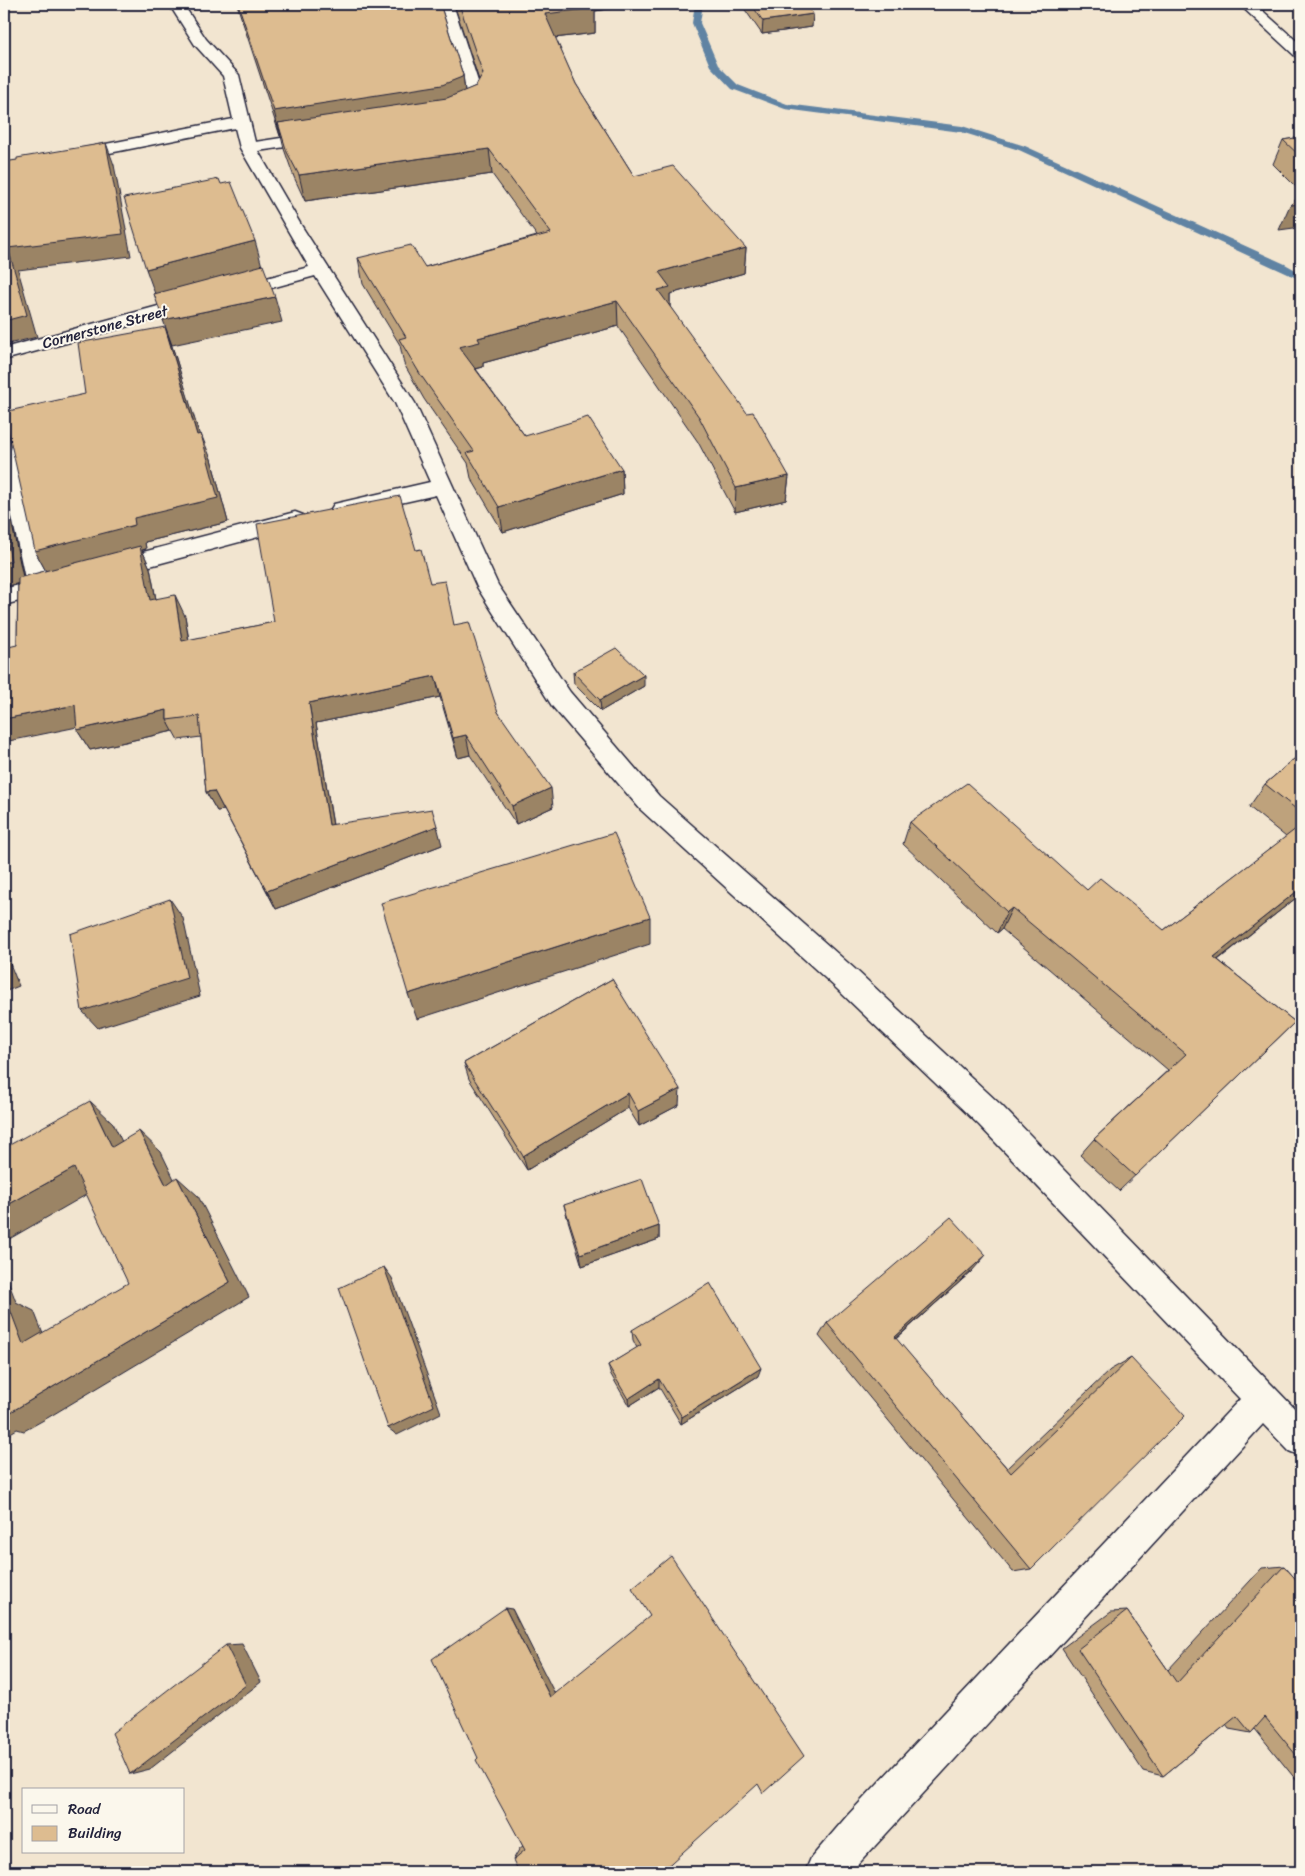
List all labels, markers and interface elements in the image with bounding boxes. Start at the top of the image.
street label: Cornerstone Street [39,298,171,356]
legend [22,1788,185,1854]
text: Road [68,1796,101,1822]
text: Building [68,1820,122,1846]

